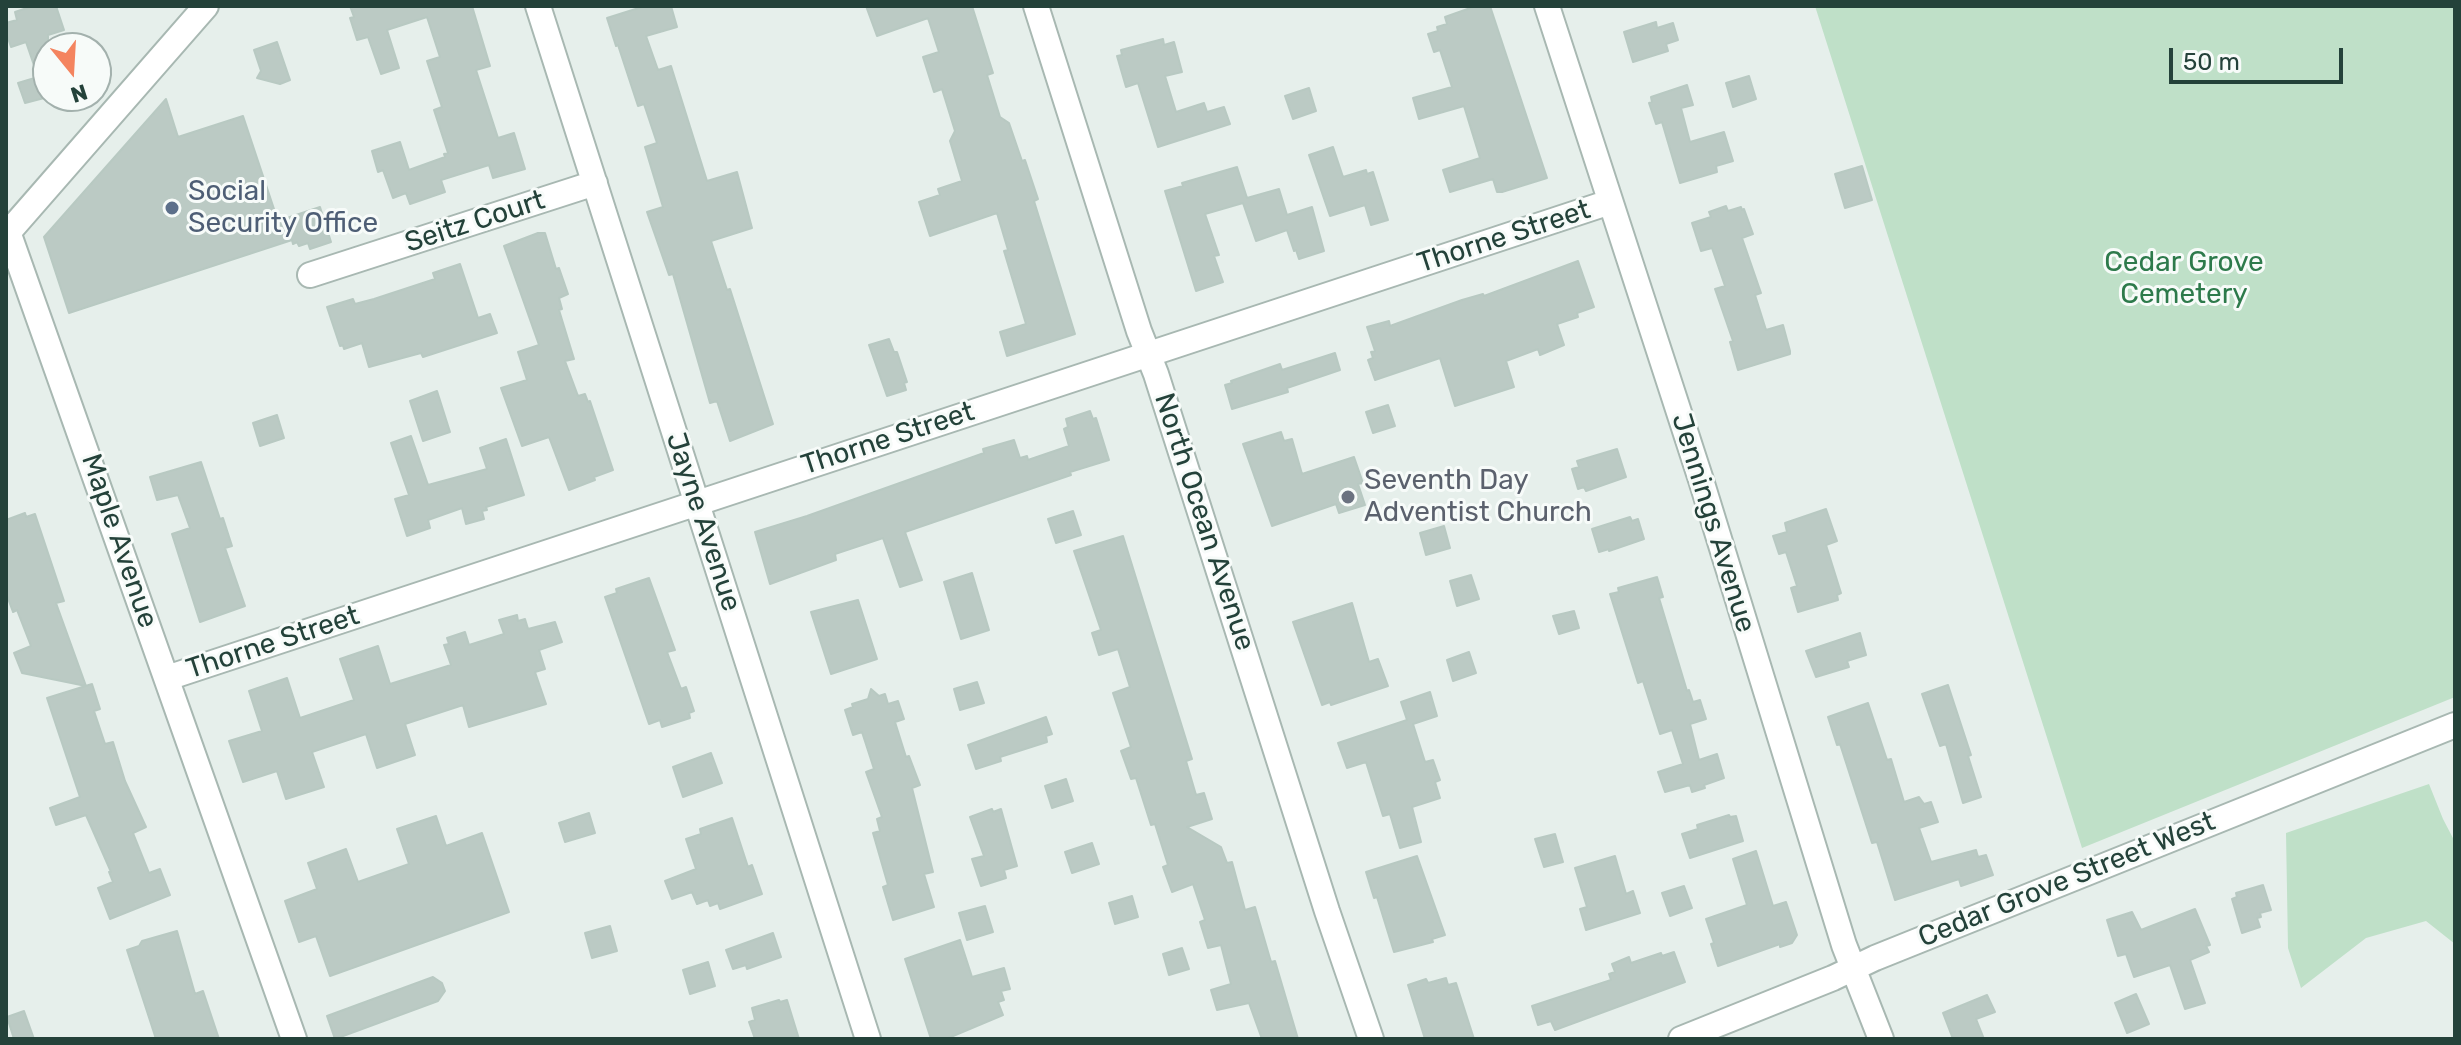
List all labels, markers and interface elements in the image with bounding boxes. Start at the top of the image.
north arrow [32,32,112,112]
scale bar [2173,32,2347,82]
text: 50 m [2183,48,2240,76]
text: N [67,78,91,109]
place label: Social Security Office [188,175,378,241]
street label: Seitz Court [401,184,549,260]
street label: Thorne Street [1413,193,1595,281]
marker: Social Security Office [163,199,181,217]
park label: Cedar Grove Cemetery [2104,246,2264,312]
street label: North Ocean Avenue [1147,389,1261,655]
street label: Thorne Street [797,395,979,483]
street label: Jennings Avenue [1664,410,1762,636]
street label: Jayne Avenue [658,428,748,616]
street label: Maple Avenue [74,450,164,632]
place label: Seventh Day Adventist Church [1364,464,1592,530]
marker: Seventh Day Adventist Church [1339,488,1357,506]
street label: Thorne Street [182,599,364,687]
street label: Cedar Grove Street West [1914,805,2220,955]

